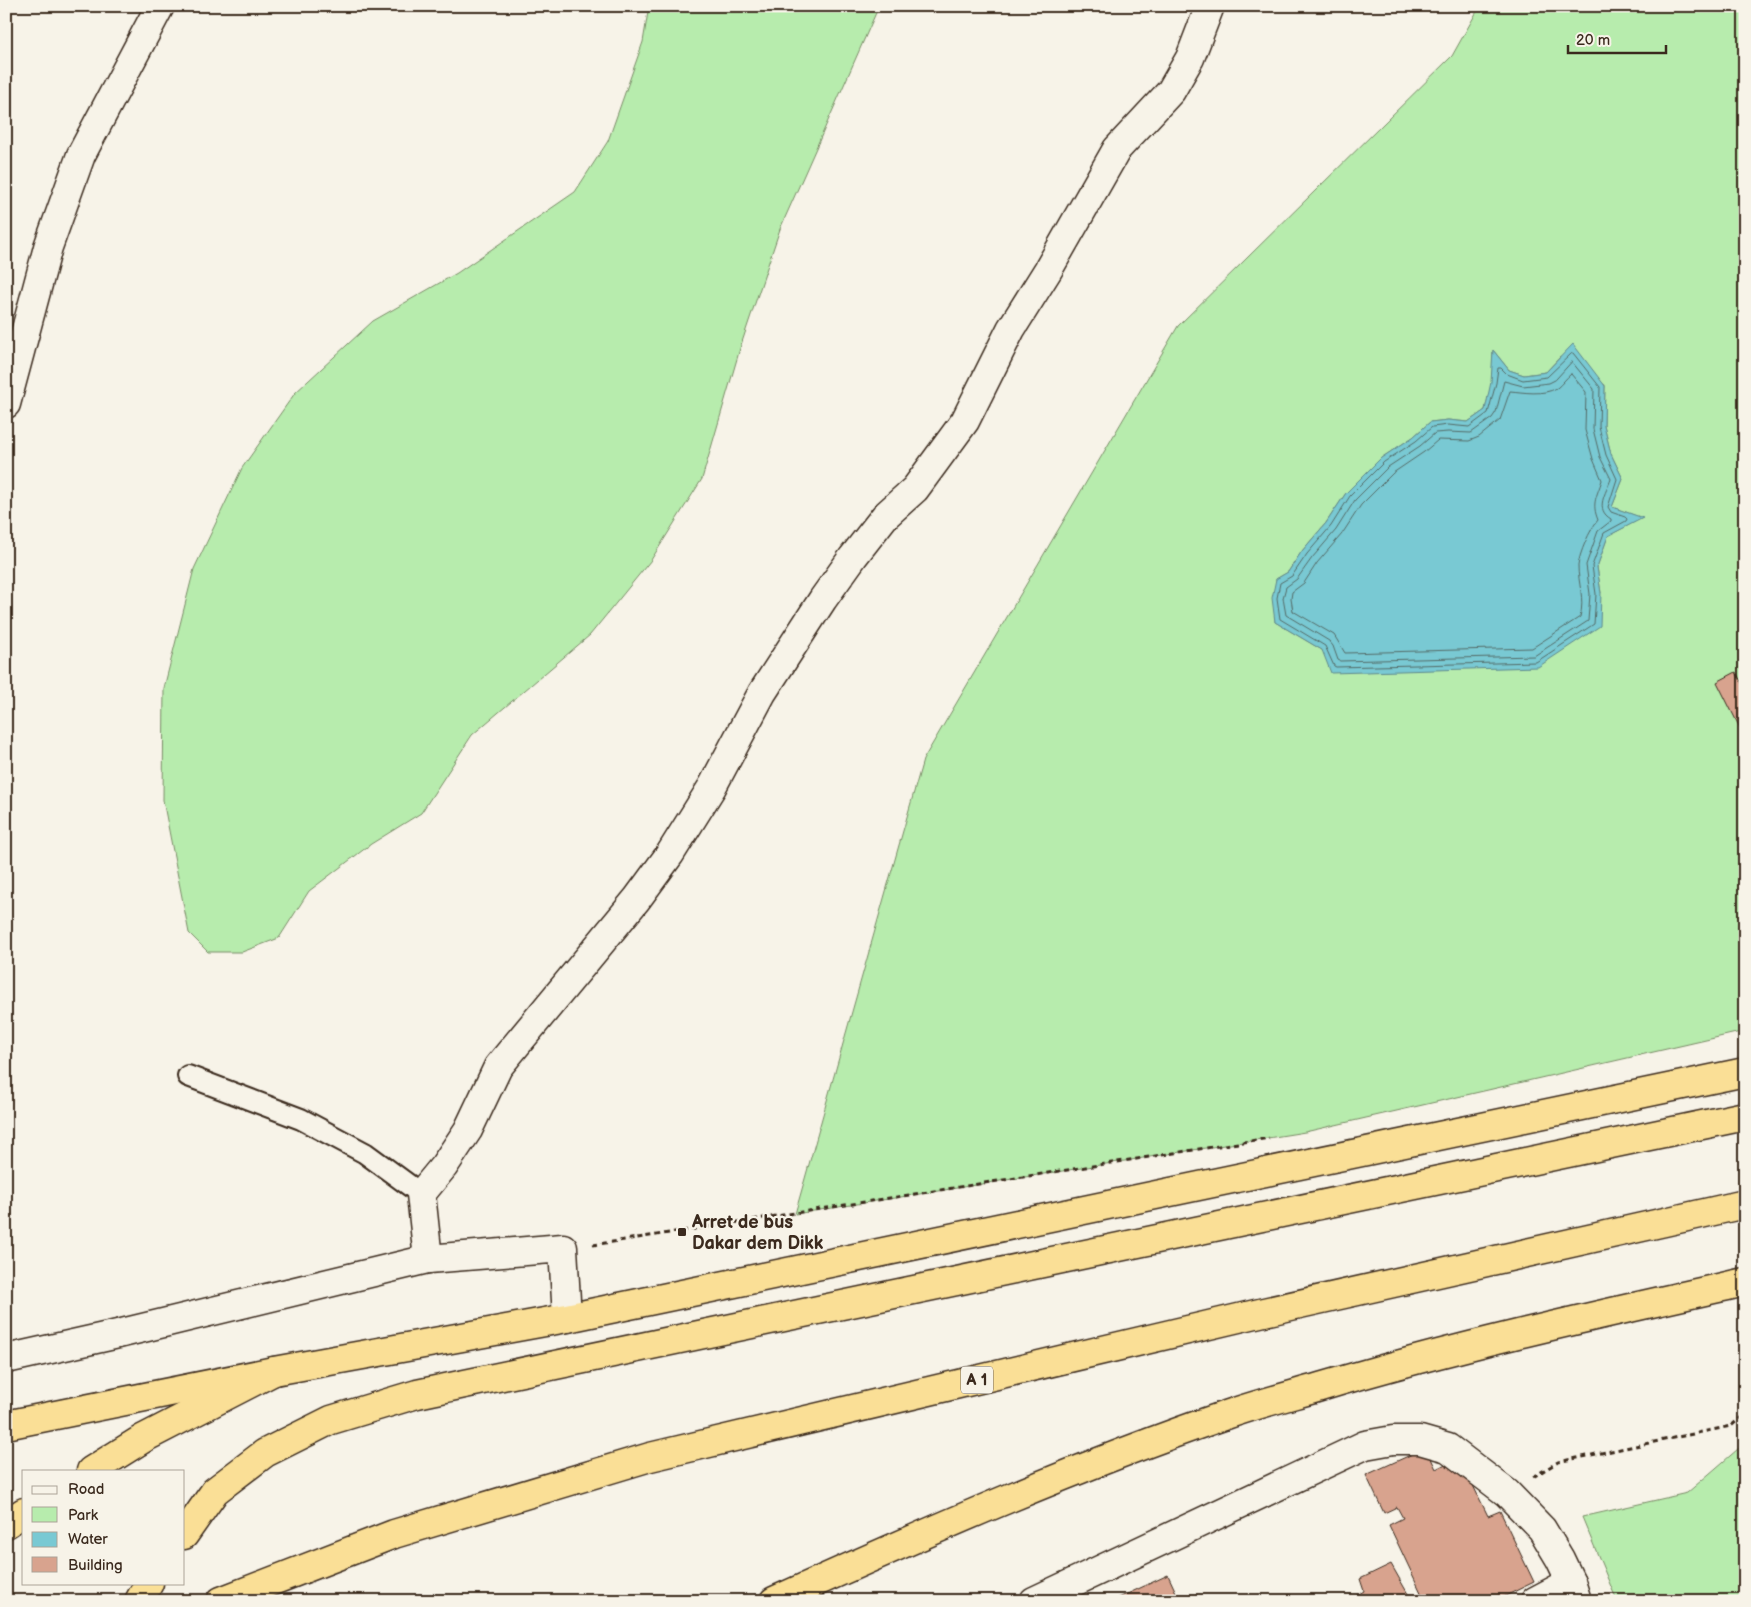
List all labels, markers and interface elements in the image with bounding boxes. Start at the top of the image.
scale bar [1568,22,1666,54]
text: 20 m [1576,31,1610,50]
place label: Arret de bus Dakar dem Dikk [691,1212,824,1254]
marker: Arret de bus Dakar dem Dikk [676,1226,688,1238]
road number: A 1 [961,1366,993,1394]
legend [22,1470,185,1584]
text: Road [68,1480,104,1499]
text: Park [68,1506,99,1525]
text: Water [68,1530,108,1549]
text: Building [68,1556,123,1575]

